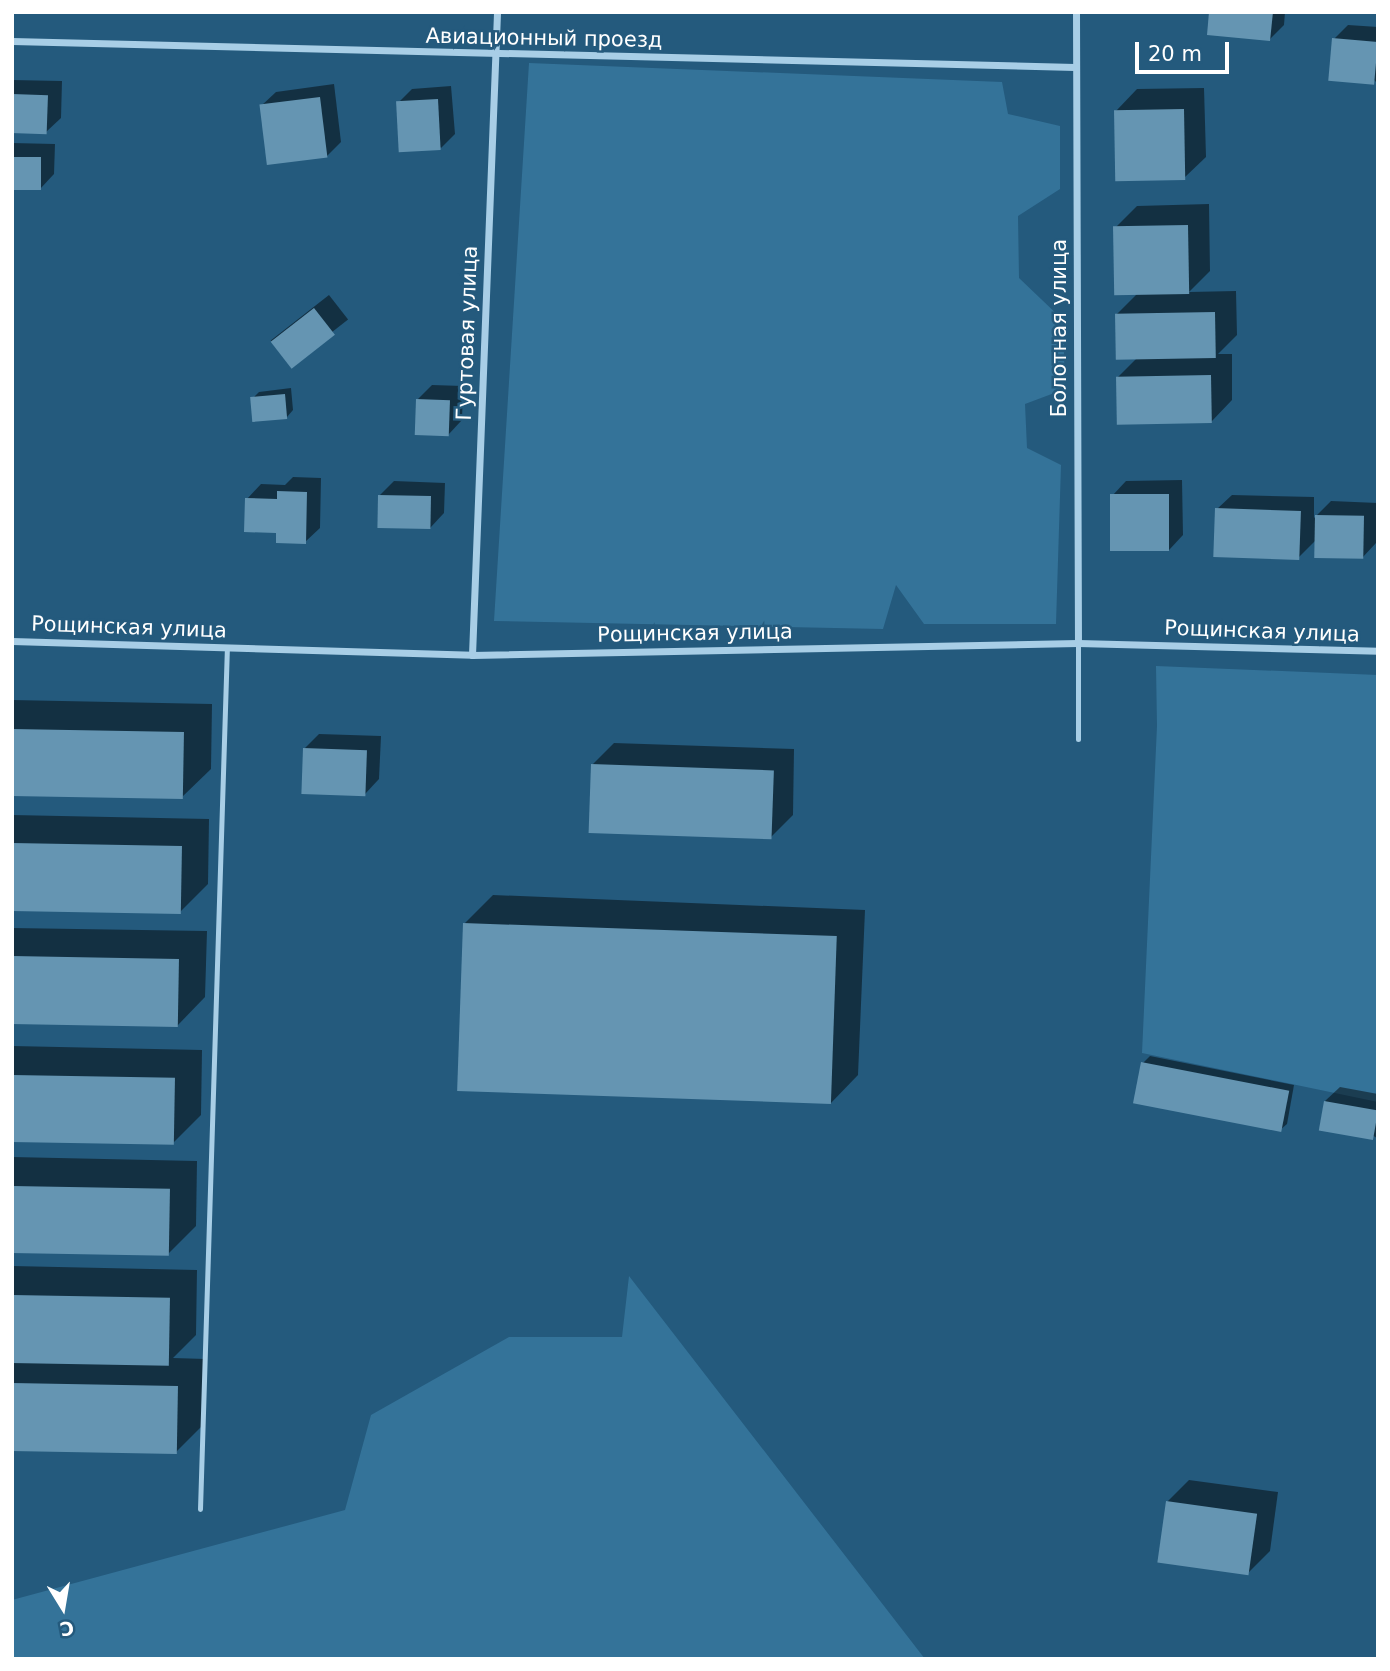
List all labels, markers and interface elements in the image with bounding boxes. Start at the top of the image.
street label: Авиационный проезд [425,23,663,53]
scale bar [1138,28,1232,72]
text: 20 m [1148,42,1202,66]
street label: Болотная улица [1046,239,1072,417]
street label: Гуртовая улица [451,245,483,421]
street label: Рощинская улица [31,611,227,643]
street label: Рощинская улица [1164,615,1360,647]
street label: Рощинская улица [597,619,793,647]
north arrow [28,1573,98,1643]
text: С [58,1616,76,1641]

